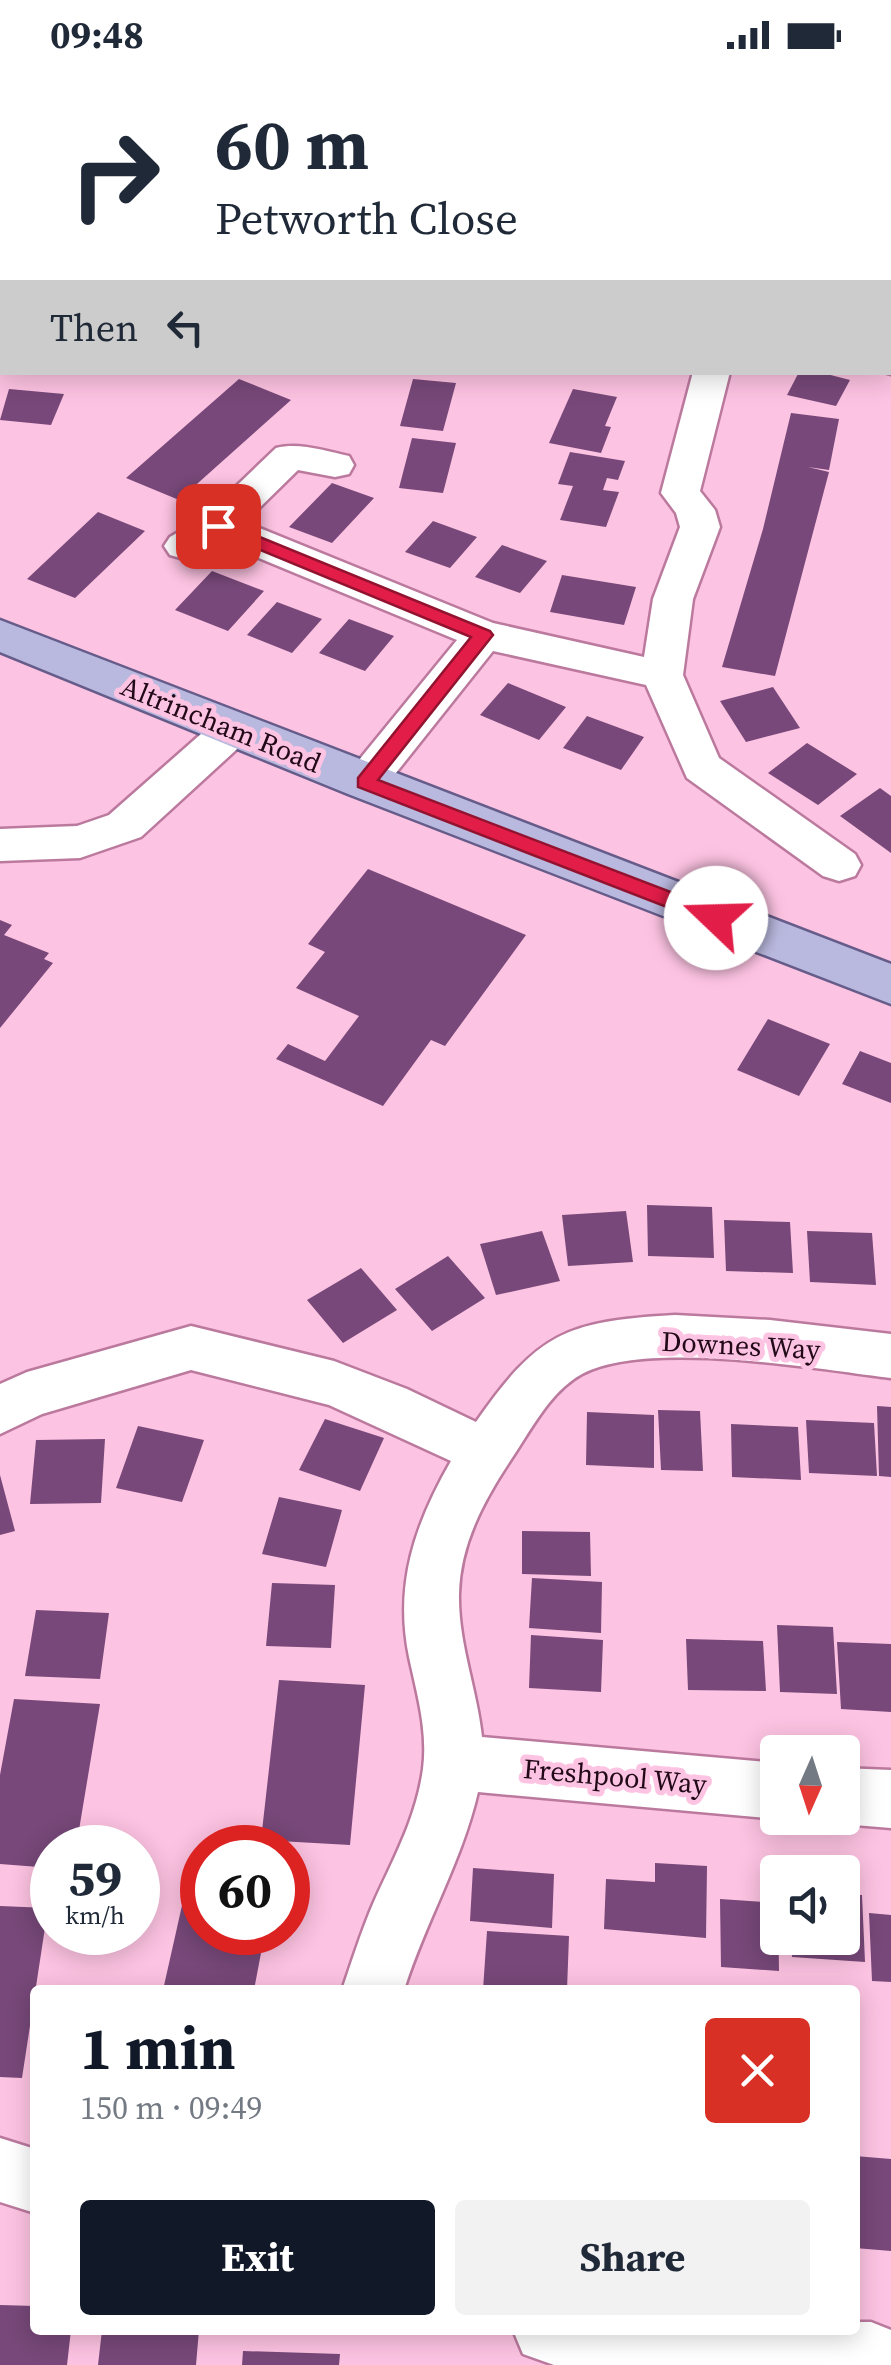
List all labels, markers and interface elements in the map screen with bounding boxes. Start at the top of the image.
text: 09:48 [50,9,144,61]
text: 60 m [215,96,369,192]
icon: right [50,110,180,240]
text: Petworth Close [215,187,518,249]
icon: left [158,300,213,355]
text: Then [50,302,138,354]
pin [176,484,261,569]
icon: arrive [191,499,246,554]
street label: Altrincham Road [115,667,327,781]
position arrow [664,866,768,970]
street label: Downes Way [661,1322,822,1368]
north arrow [760,1735,860,1835]
map controls [760,1735,860,1955]
street label: Freshpool Way [522,1749,709,1803]
speed limit sign: 60 [180,1825,310,1955]
text: 59 [68,1843,122,1912]
button: sound [760,1855,860,1955]
text: km/h [65,1898,125,1932]
text: 1 min [80,2007,236,2089]
button: close [705,2018,810,2123]
text: 150 m · 09:49 [80,2086,262,2130]
button: Exit [80,2200,435,2315]
button: Share [455,2200,810,2315]

